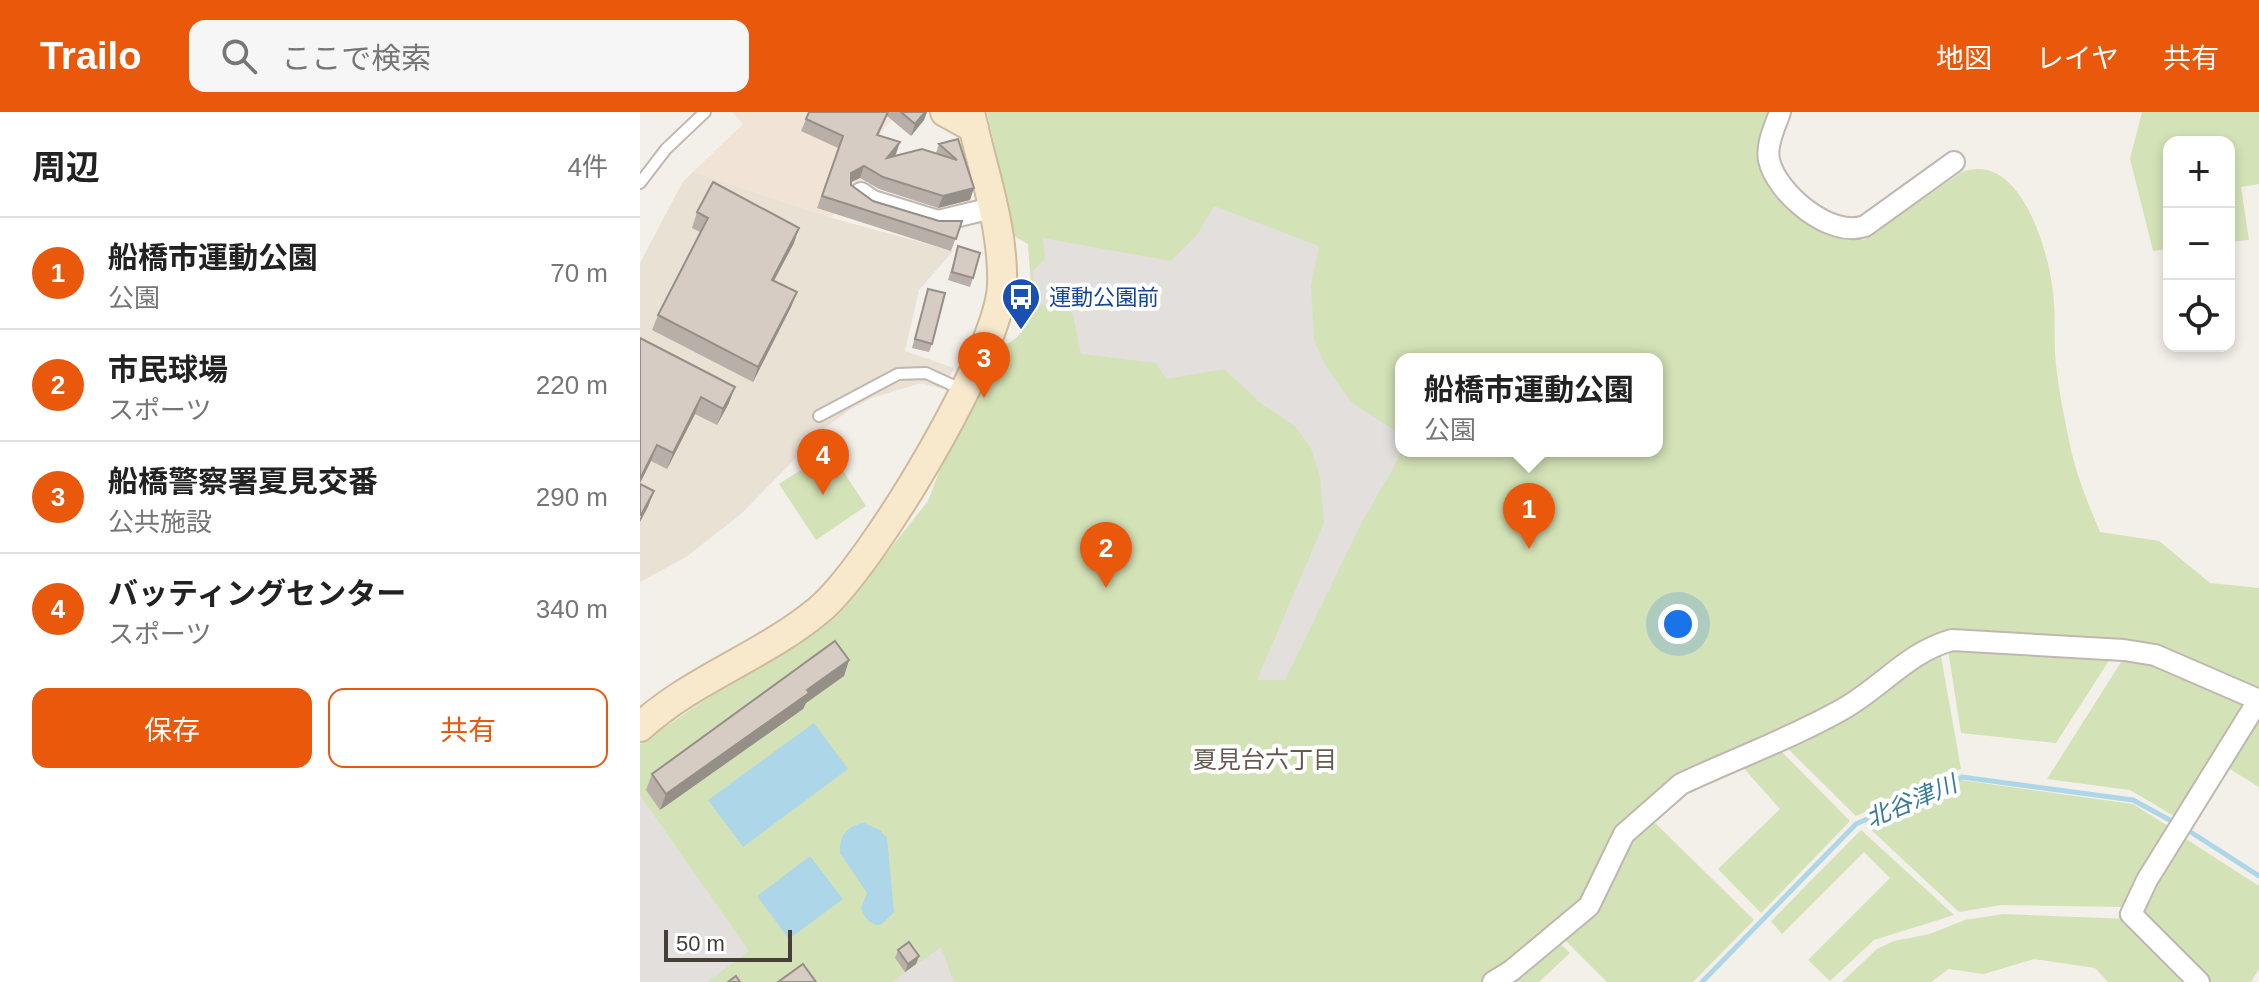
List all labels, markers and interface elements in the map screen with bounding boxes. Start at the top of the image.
search box [189,20,749,92]
icon: search [217,34,261,78]
text: Trailo [40,35,141,77]
text: ここで検索 [281,42,431,75]
text: 地図 [1936,43,1992,74]
text: レイヤ [2036,43,2119,74]
text: 共有 [2163,43,2219,74]
map controls [2163,136,2235,352]
button: + [2163,136,2235,208]
text: 周辺 [32,148,100,186]
text: 4件 [568,152,608,182]
button: − [2163,208,2235,280]
text: 船橋市運動公園 [108,241,318,274]
text: 1 [51,258,65,288]
text: 70 m [550,258,608,288]
bus stop icon: 運動公園前 [1000,276,1042,331]
button: locate [2163,280,2235,352]
text: 公園 [108,283,160,313]
place label: 運動公園前 [1049,285,1159,310]
pin: 3 [958,332,1010,398]
text: 市民球場 [108,353,228,386]
popup [1395,353,1663,457]
text: 2 [51,370,65,400]
text: 220 m [536,370,608,400]
text: 船橋市運動公園 [1424,373,1634,406]
text: スポーツ [108,395,211,425]
text: 公園 [1424,415,1476,445]
pin: 4 [797,429,849,495]
text: 船橋警察署夏見交番 [108,465,378,498]
text: 3 [51,482,65,512]
text: 290 m [536,482,608,512]
pin: 1 [1503,483,1555,549]
text: 公共施設 [108,507,212,537]
pin: 2 [1080,522,1132,588]
text: バッティングセンター [108,577,406,610]
text: 4 [51,594,65,624]
text: 340 m [536,594,608,624]
your location [1658,604,1698,644]
text: スポーツ [108,619,211,649]
button: 保存 [32,688,312,768]
button: 共有 [328,688,608,768]
district label: 夏見台六丁目 [1193,746,1337,773]
water label: 北谷津川 [1862,769,1963,832]
scale bar [664,926,792,962]
text: 50 m [676,931,725,956]

